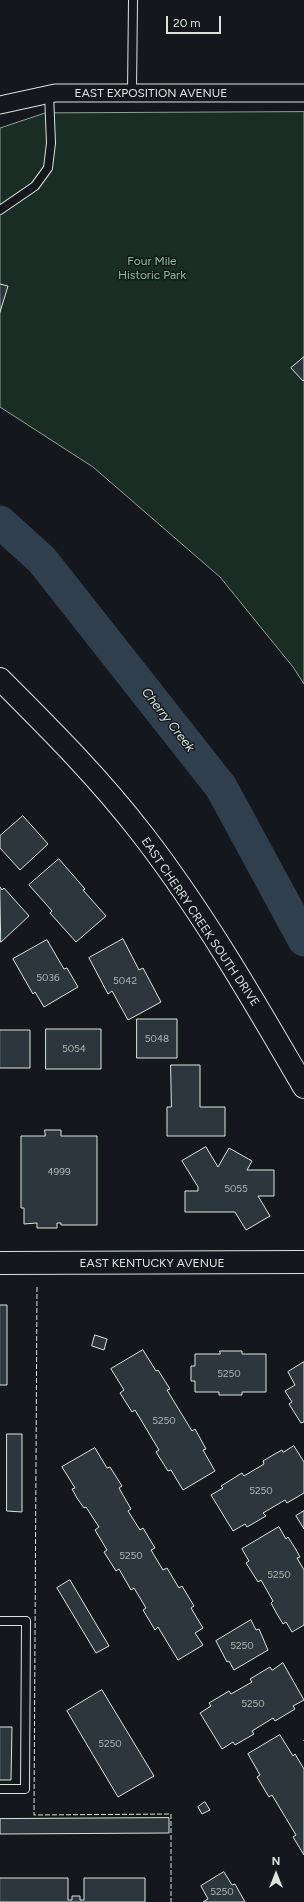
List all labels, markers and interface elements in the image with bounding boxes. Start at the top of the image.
scale bar [168,8,223,34]
text: 20 m [173,16,201,30]
street label: EAST EXPOSITION AVENUE [75,86,227,100]
park label: Four Mile Historic Park [118,254,186,282]
water label: Cherry Creek [138,685,198,755]
street label: EAST CHERRY CREEK SOUTH DRIVE [138,835,262,1009]
house number: 5036 [36,972,60,984]
house number: 5042 [113,975,137,987]
house number: 5048 [145,1033,169,1045]
house number: 5054 [62,1043,86,1055]
house number: 4999 [47,1166,71,1178]
house number: 5055 [224,1183,248,1195]
street label: EAST KENTUCKY AVENUE [79,1256,225,1270]
house number: 5250 [217,1368,241,1380]
house number: 5250 [152,1415,176,1427]
house number: 5250 [249,1485,273,1497]
house number: 5250 [119,1550,143,1562]
house number: 5250 [267,1569,291,1581]
house number: 5250 [230,1640,254,1652]
house number: 5250 [241,1698,265,1710]
house number: 5250 [98,1738,122,1750]
north arrow [256,1854,296,1894]
text: N [272,1855,280,1868]
house number: 5250 [210,1886,234,1898]

